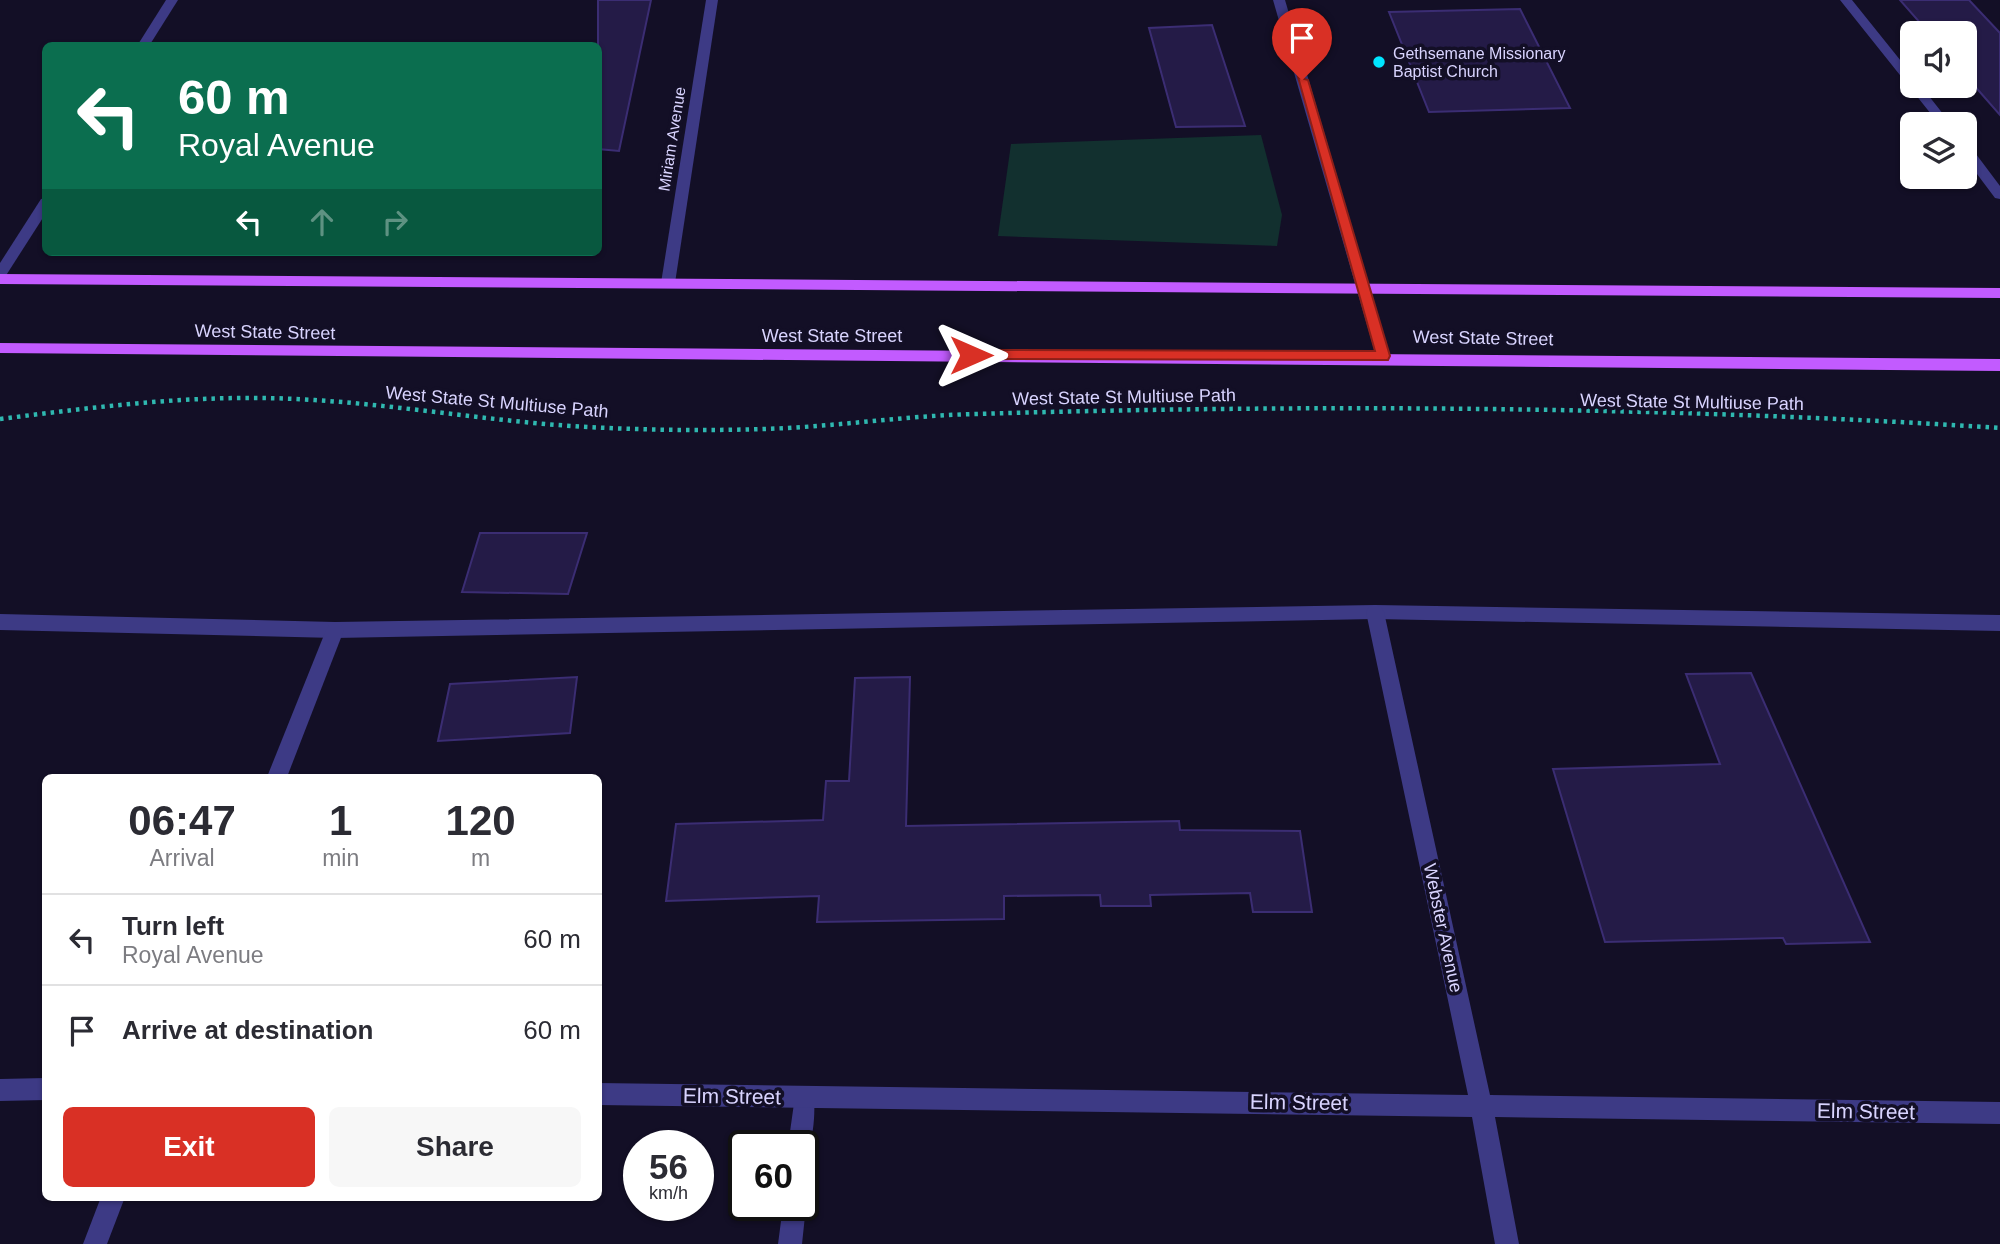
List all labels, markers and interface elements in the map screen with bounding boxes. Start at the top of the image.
pin [1272,8,1332,80]
icon: arrive [1283,19,1321,57]
map controls [1900,21,1977,189]
button: sound [1900,21,1977,98]
place label: Gethsemane Missionary Baptist Church [1393,45,1566,80]
marker: Gethsemane Missionary Baptist Church [1371,54,1387,70]
icon: left [63,70,154,161]
text: 60 m [178,70,290,124]
street label: Miriam Avenue [655,85,689,192]
button: layers [1900,112,1977,189]
text: Royal Avenue [178,127,375,163]
icon: left [230,203,268,241]
icon: ahead [303,203,341,241]
icon: right [376,203,414,241]
position arrow [934,318,1008,392]
street label: West State Street [194,321,336,343]
street label: West State Street [762,326,902,346]
street label: West State Street [1412,327,1554,349]
street label: West State St Multiuse Path [385,382,609,422]
street label: West State St Multiuse Path [1012,385,1236,409]
street label: West State St Multiuse Path [1580,390,1804,414]
text: 06:47 [128,797,236,844]
text: 1 [329,797,352,844]
text: 120 [446,797,516,844]
text: Arrival [149,845,215,871]
text: min [322,845,359,871]
text: m [471,845,490,871]
street label: Webster Avenue [1420,862,1466,994]
text: Turn left [122,911,224,941]
icon: left [63,921,101,959]
text: 60 m [523,924,581,954]
text: Royal Avenue [122,942,264,968]
icon: arrive [63,1012,101,1050]
text: Arrive at destination [122,1015,373,1045]
text: 60 m [523,1015,581,1045]
street label: Elm Street [683,1084,781,1108]
street label: Elm Street [1250,1090,1348,1114]
street label: Elm Street [1817,1099,1915,1123]
button: Exit [63,1107,315,1187]
button: Share [329,1107,581,1187]
speed limit sign: 60 [728,1130,819,1221]
text: 56 [649,1147,688,1186]
text: km/h [649,1183,688,1203]

